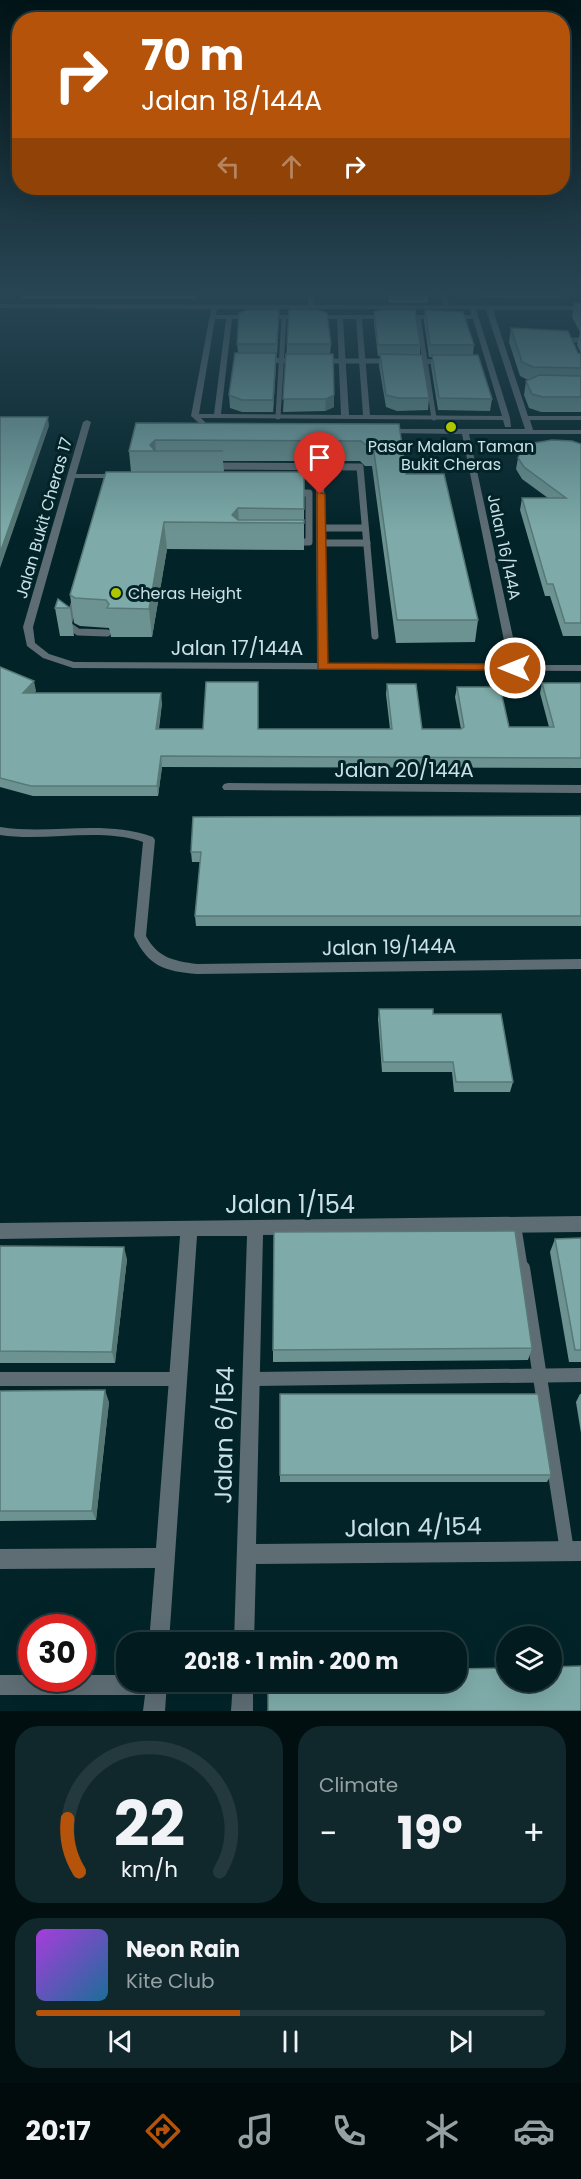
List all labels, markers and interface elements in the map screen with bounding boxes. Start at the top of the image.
text: 70 m [141,26,244,85]
icon: right [42,36,120,114]
text: Jalan 18/144A [141,82,322,119]
icon: left [212,150,245,183]
icon: ahead [275,150,308,183]
icon: right [338,150,371,183]
marker: Pasar Malam Taman Bukit Cheras [444,420,458,434]
pin [294,432,345,494]
street label: Jalan Bukit Cheras 17 [10,434,78,601]
place label: Pasar Malam Taman Bukit Cheras [368,435,534,476]
icon: arrive [303,441,336,474]
street label: Jalan 16/144A [482,492,526,602]
place label: Cheras Height [128,582,242,605]
marker: Cheras Height [109,586,123,600]
street label: Jalan 17/144A [171,634,303,662]
position arrow [483,636,547,700]
street label: Jalan 20/144A [334,756,474,784]
street label: Jalan 19/144A [322,932,456,962]
street label: Jalan 1/154 [225,1188,355,1221]
street label: Jalan 6/154 [206,1366,242,1504]
street label: Jalan 4/154 [344,1509,482,1545]
speed limit sign: 30 [18,1614,96,1692]
map controls [496,1626,562,1692]
button: layers [496,1626,562,1692]
text: 20:18 · 1 min · 200 m [184,1646,399,1677]
text: Climate [319,1771,398,1799]
text: 22 [113,1780,185,1868]
text: 19° [397,1802,463,1865]
text: − [319,1810,337,1857]
text: + [522,1810,545,1857]
text: km/h [120,1854,178,1885]
text: Neon Rain [126,1934,240,1965]
text: Kite Club [126,1967,215,1995]
icon: previous [104,2025,137,2058]
icon: pause [274,2025,307,2058]
icon: next [444,2025,477,2058]
icon: directions [142,2110,184,2152]
icon: music [235,2110,277,2152]
icon: phone [328,2110,370,2152]
icon: climate [421,2110,463,2152]
icon: car [513,2110,555,2152]
text: 20:17 [25,2112,91,2149]

